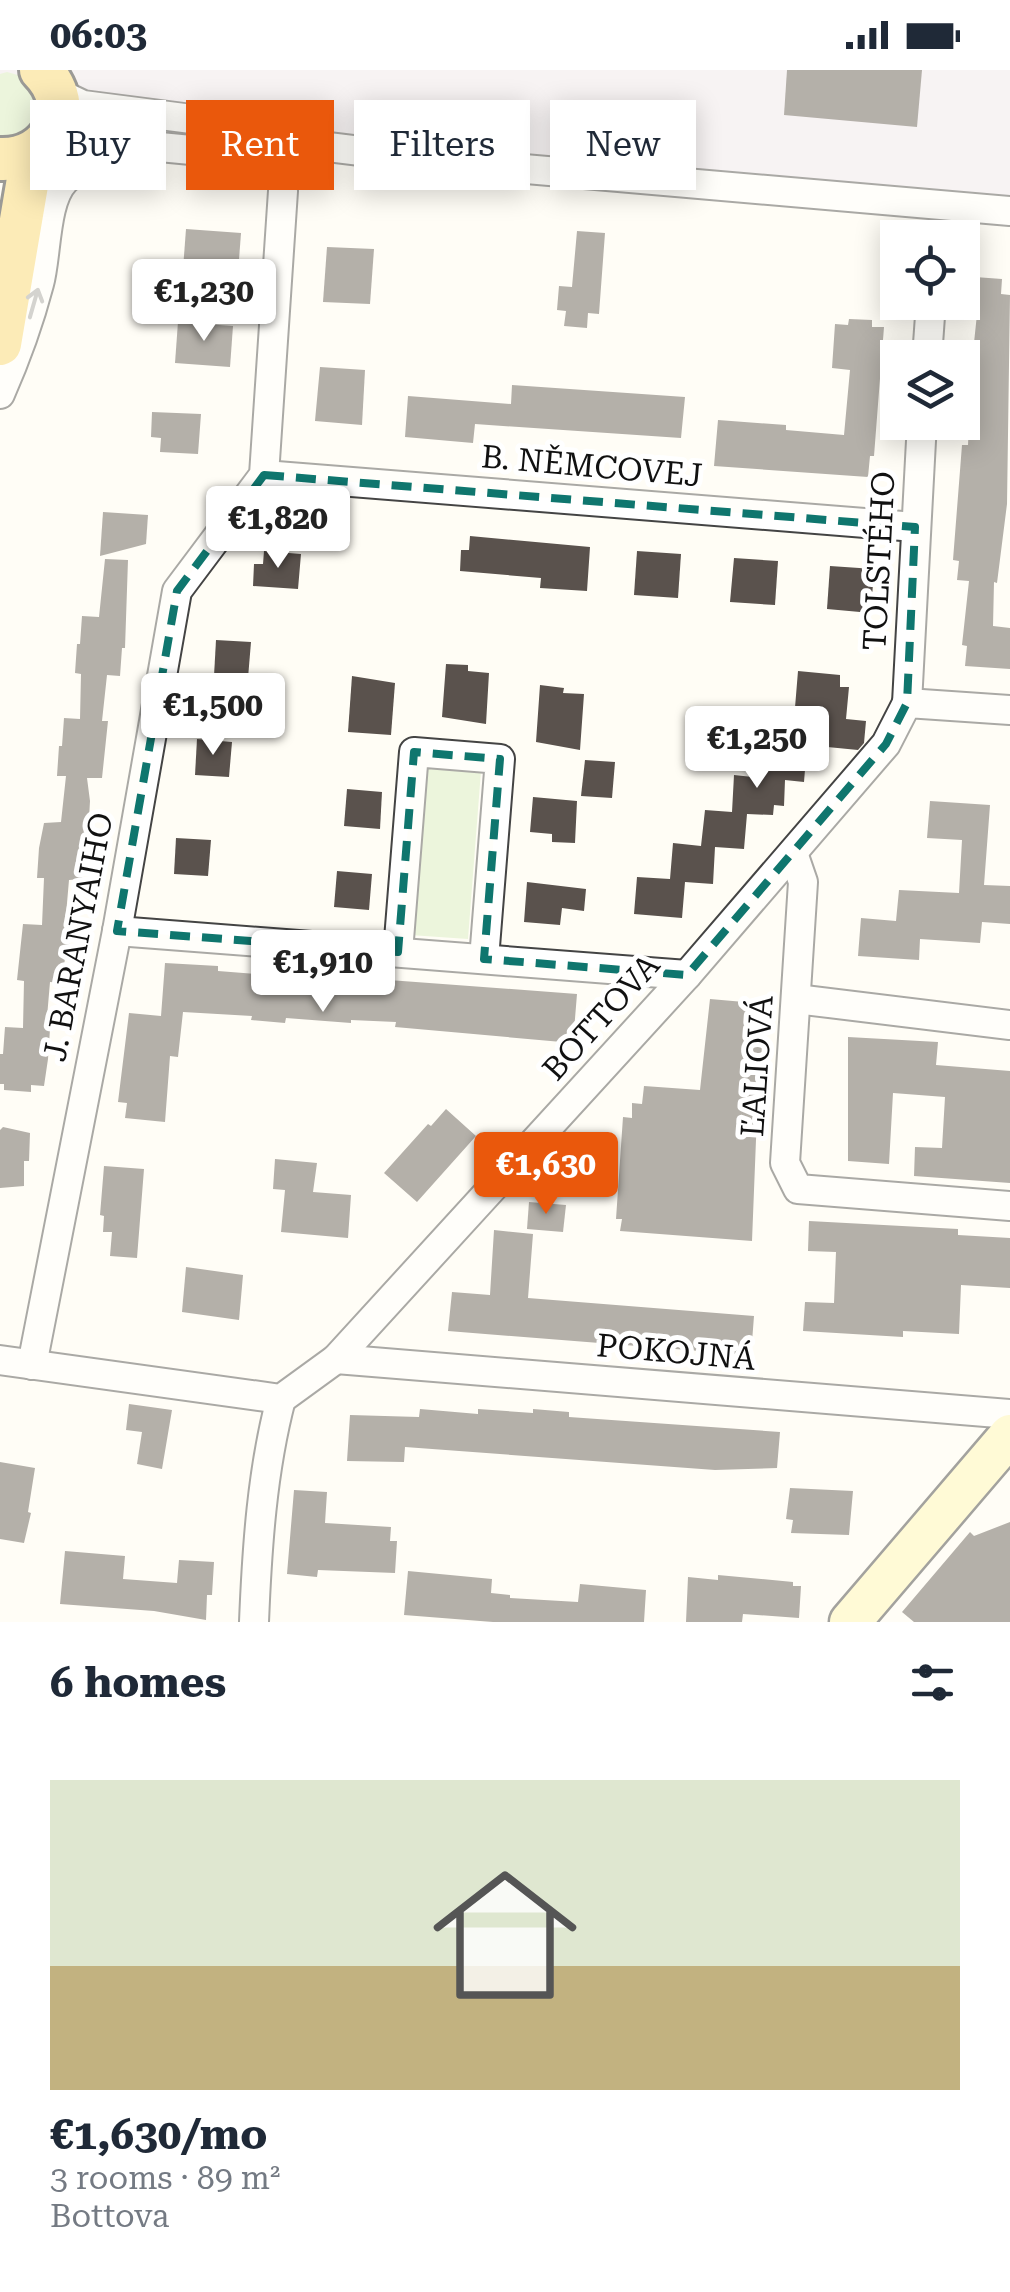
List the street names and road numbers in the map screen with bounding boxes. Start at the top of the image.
street label: B. NĚMCOVEJ [480,437,704,495]
street label: TOLSTÉHO [855,470,903,652]
street label: J. BARANYAIHO [35,809,121,1065]
street label: BOTTOVA [535,946,668,1088]
street label: ĽALIOVÁ [733,993,781,1138]
street label: POKOJNÁ [595,1326,758,1378]

